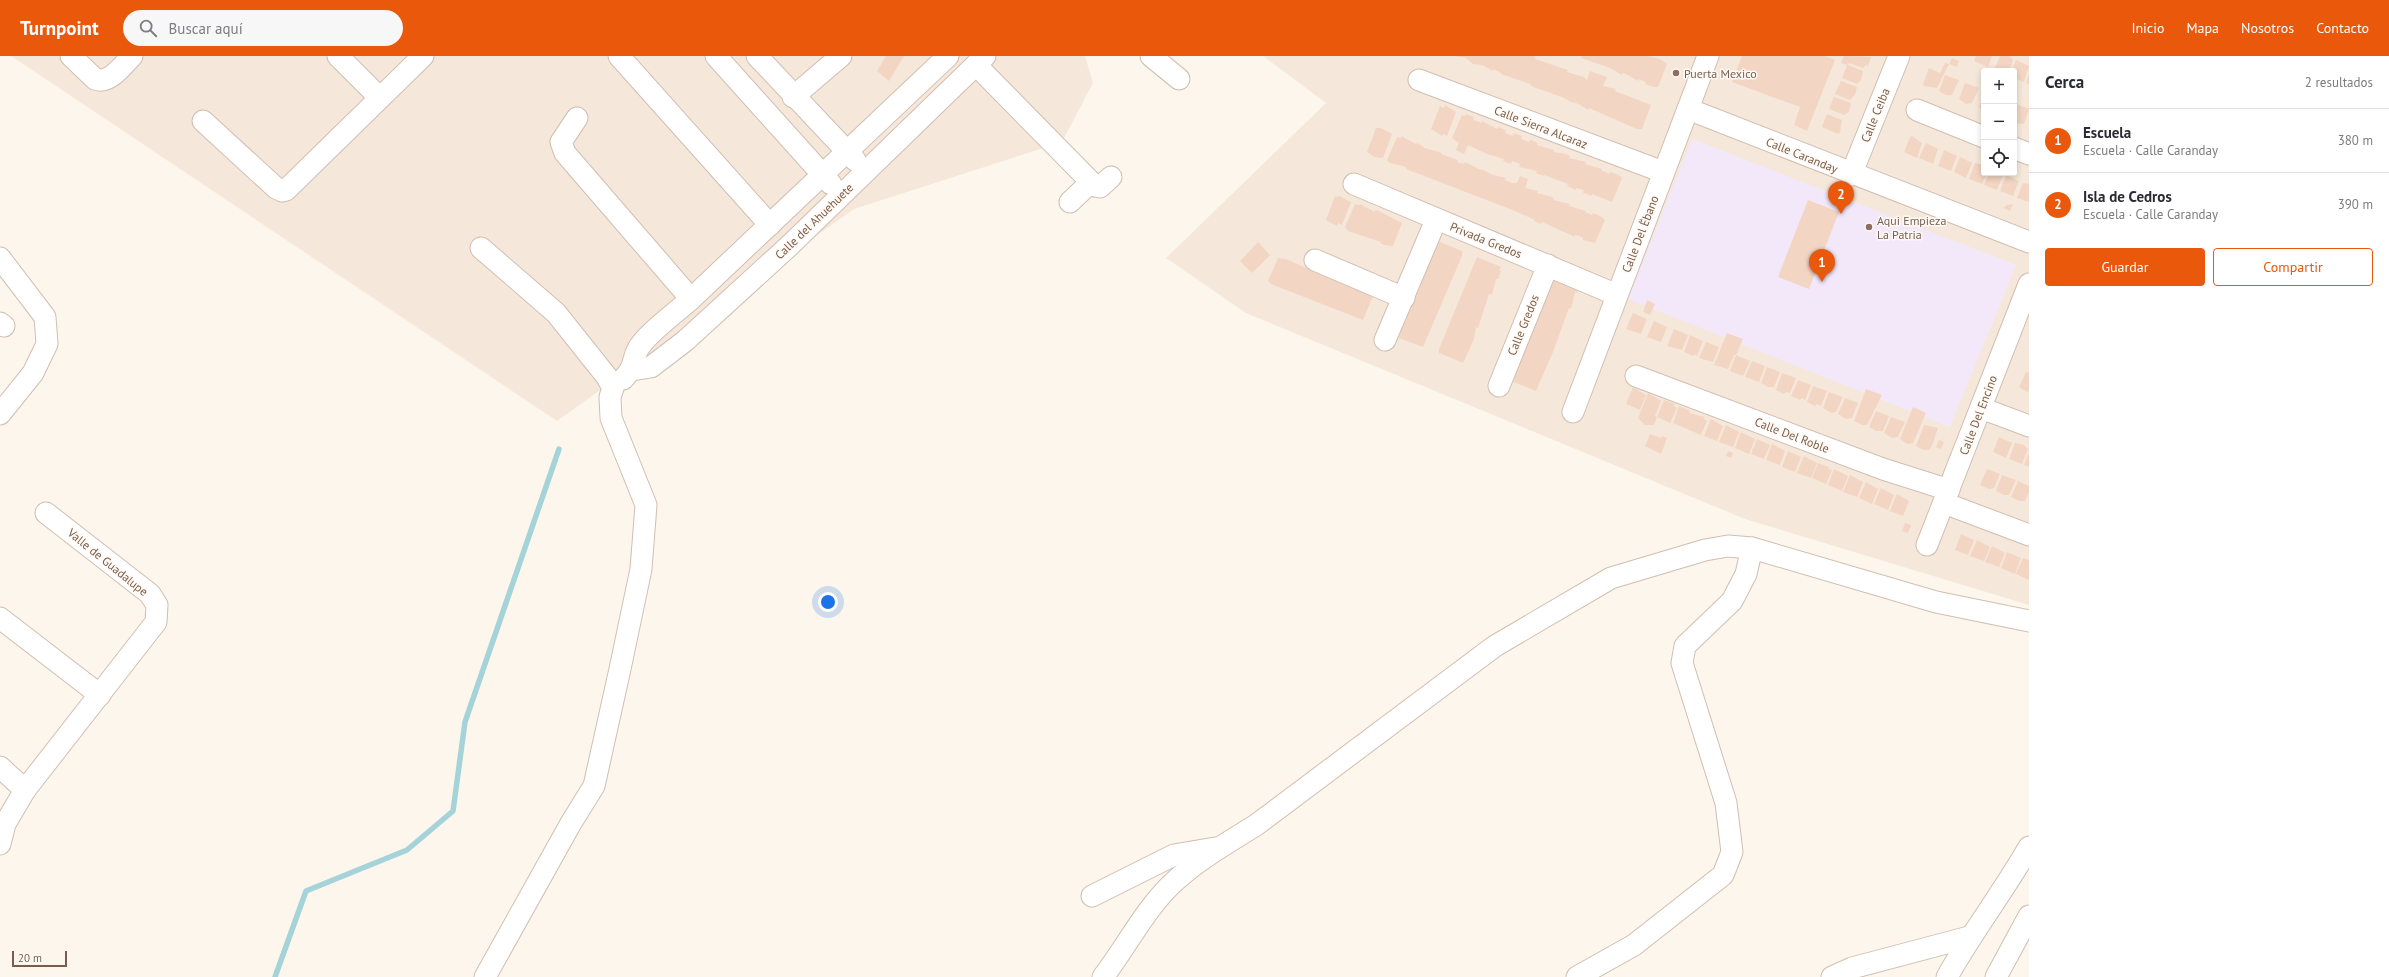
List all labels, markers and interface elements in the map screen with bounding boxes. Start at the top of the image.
search box [123,10,403,46]
text: Turnpoint [20,16,99,40]
icon: search [137,17,159,39]
text: Buscar aquí [169,19,243,38]
text: Inicio [2131,19,2164,37]
text: Mapa [2186,19,2219,37]
text: Nosotros [2241,19,2294,37]
text: Contacto [2316,19,2369,37]
place label: Puerta Mexico [1684,66,1757,81]
marker: Puerta Mexico [1671,68,1681,78]
map controls [1981,68,2017,176]
button: + [1981,68,2017,104]
text: Cerca [2045,71,2084,93]
text: 2 resultados [2305,74,2373,91]
street label: Calle Ceiba [1857,86,1893,144]
street label: Calle Sierra Alcaraz [1492,102,1590,152]
button: − [1981,104,2017,140]
text: Escuela [2083,123,2131,142]
text: 1 [2054,132,2062,149]
text: 380 m [2338,132,2373,149]
street label: Calle Caranday [1764,134,1840,176]
button: locate [1981,140,2017,176]
text: Escuela · Calle Caranday [2083,142,2218,159]
street label: Calle del Ahuehuete [772,180,856,262]
pin: 2 [1828,181,1854,214]
text: Isla de Cedros [2083,187,2172,206]
street label: Calle Del Ëbano [1618,193,1662,275]
text: 2 [2054,196,2062,213]
text: 390 m [2338,196,2373,213]
text: Escuela · Calle Caranday [2083,206,2218,223]
place label: Aqui Empieza La Patria [1877,213,1946,242]
street label: Privada Gredos [1448,219,1524,261]
marker: Aqui Empieza La Patria [1864,222,1874,232]
button: Guardar [2045,248,2205,286]
button: Compartir [2213,248,2373,286]
pin: 1 [1809,249,1835,282]
street label: Calle Gredos [1504,292,1542,358]
street label: Calle Del Encino [1956,373,2000,457]
street label: Calle Del Roble [1753,414,1831,456]
street label: Valle de Guadalupe [64,524,151,599]
your location [818,592,838,612]
scale bar [12,949,67,968]
text: 20 m [18,951,42,965]

